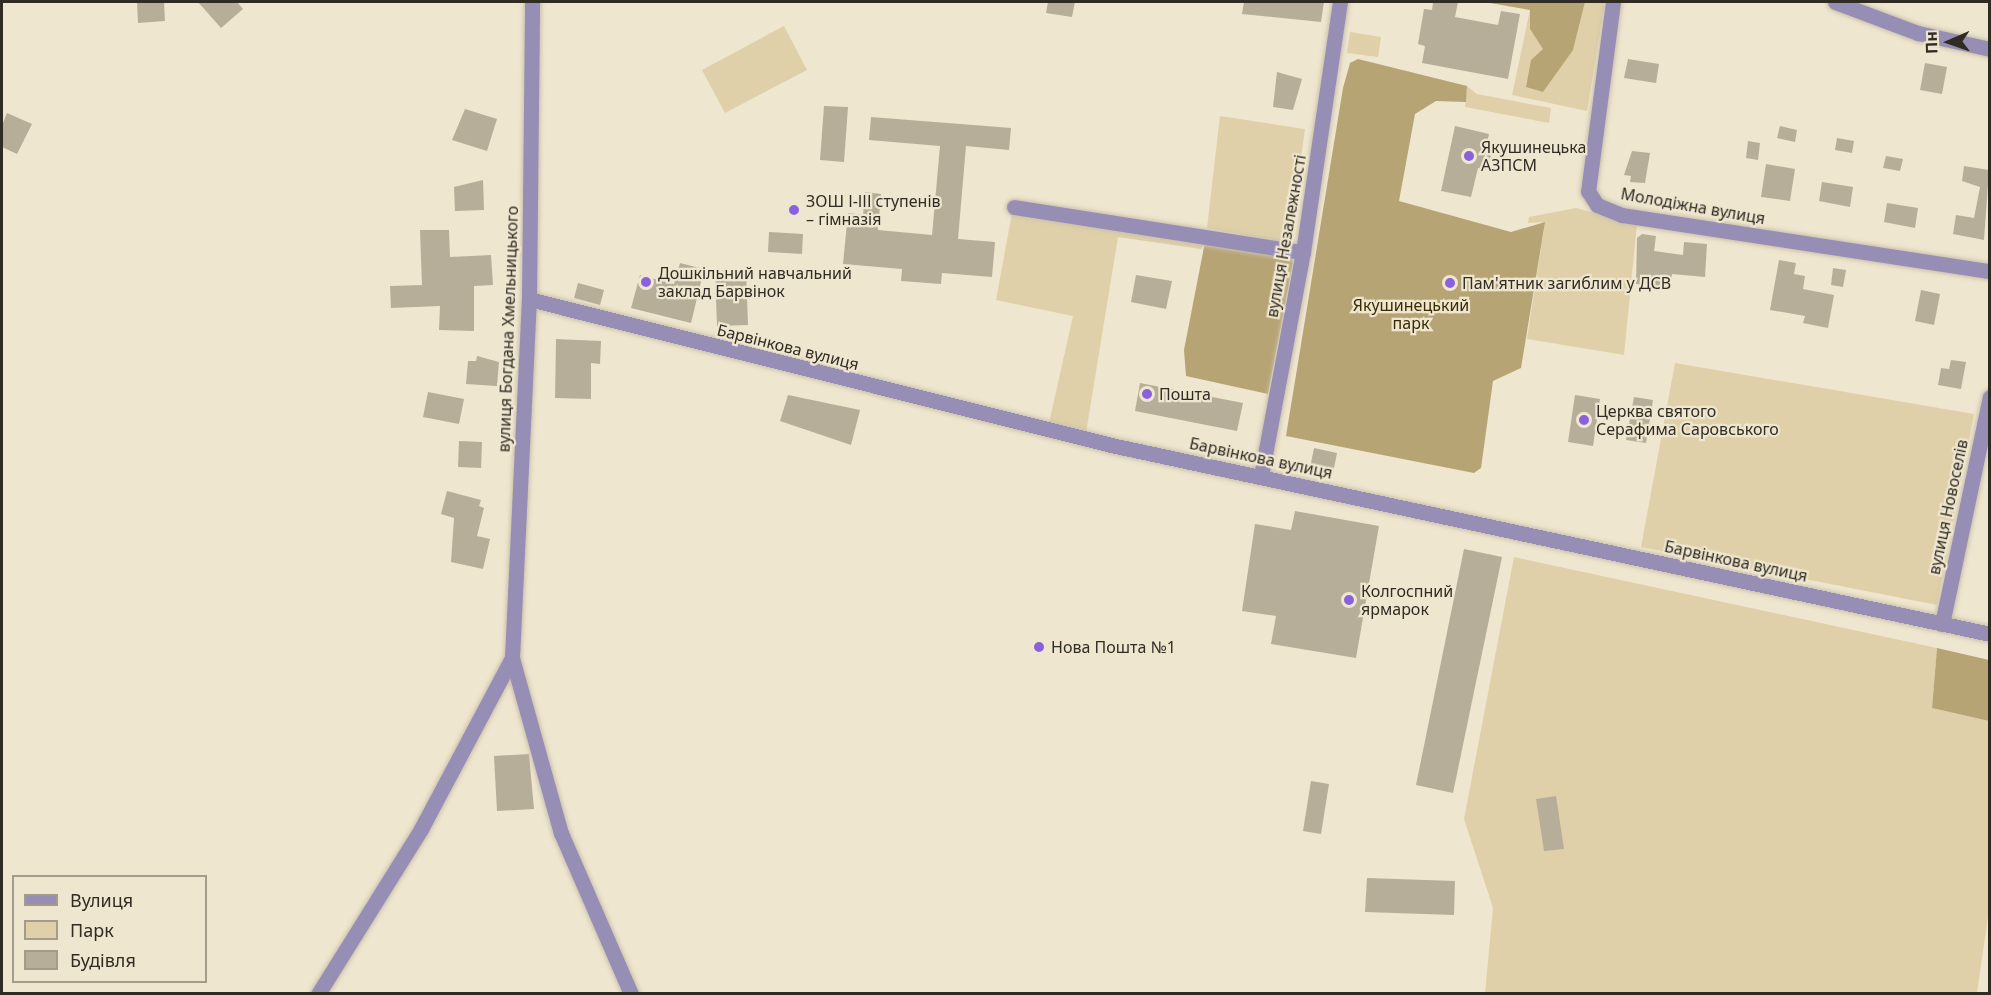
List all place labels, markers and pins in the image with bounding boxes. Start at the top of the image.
place label: Якушинецька АЗПСМ [1481,137,1586,175]
marker: Якушинецька АЗПСМ [1462,149,1476,163]
place label: ЗОШ І-ІІІ ступенів – гімназія [806,191,941,229]
marker: ЗОШ І-ІІІ ступенів – гімназія [787,203,801,217]
place label: Дошкільний навчальний заклад Барвінок [658,263,852,301]
place label: Пам'ятник загиблим у ДСВ [1462,273,1671,293]
marker: Дошкільний навчальний заклад Барвінок [639,275,653,289]
marker: Пам'ятник загиблим у ДСВ [1443,276,1457,290]
place label: Пошта [1159,384,1211,404]
marker: Пошта [1140,387,1154,401]
place label: Церква святого Серафима Саровського [1596,401,1779,439]
marker: Церква святого Серафима Саровського [1577,413,1591,427]
place label: Колгоспний ярмарок [1361,581,1453,619]
marker: Колгоспний ярмарок [1342,593,1356,607]
place label: Нова Пошта №1 [1051,637,1176,657]
marker: Нова Пошта №1 [1032,640,1046,654]

